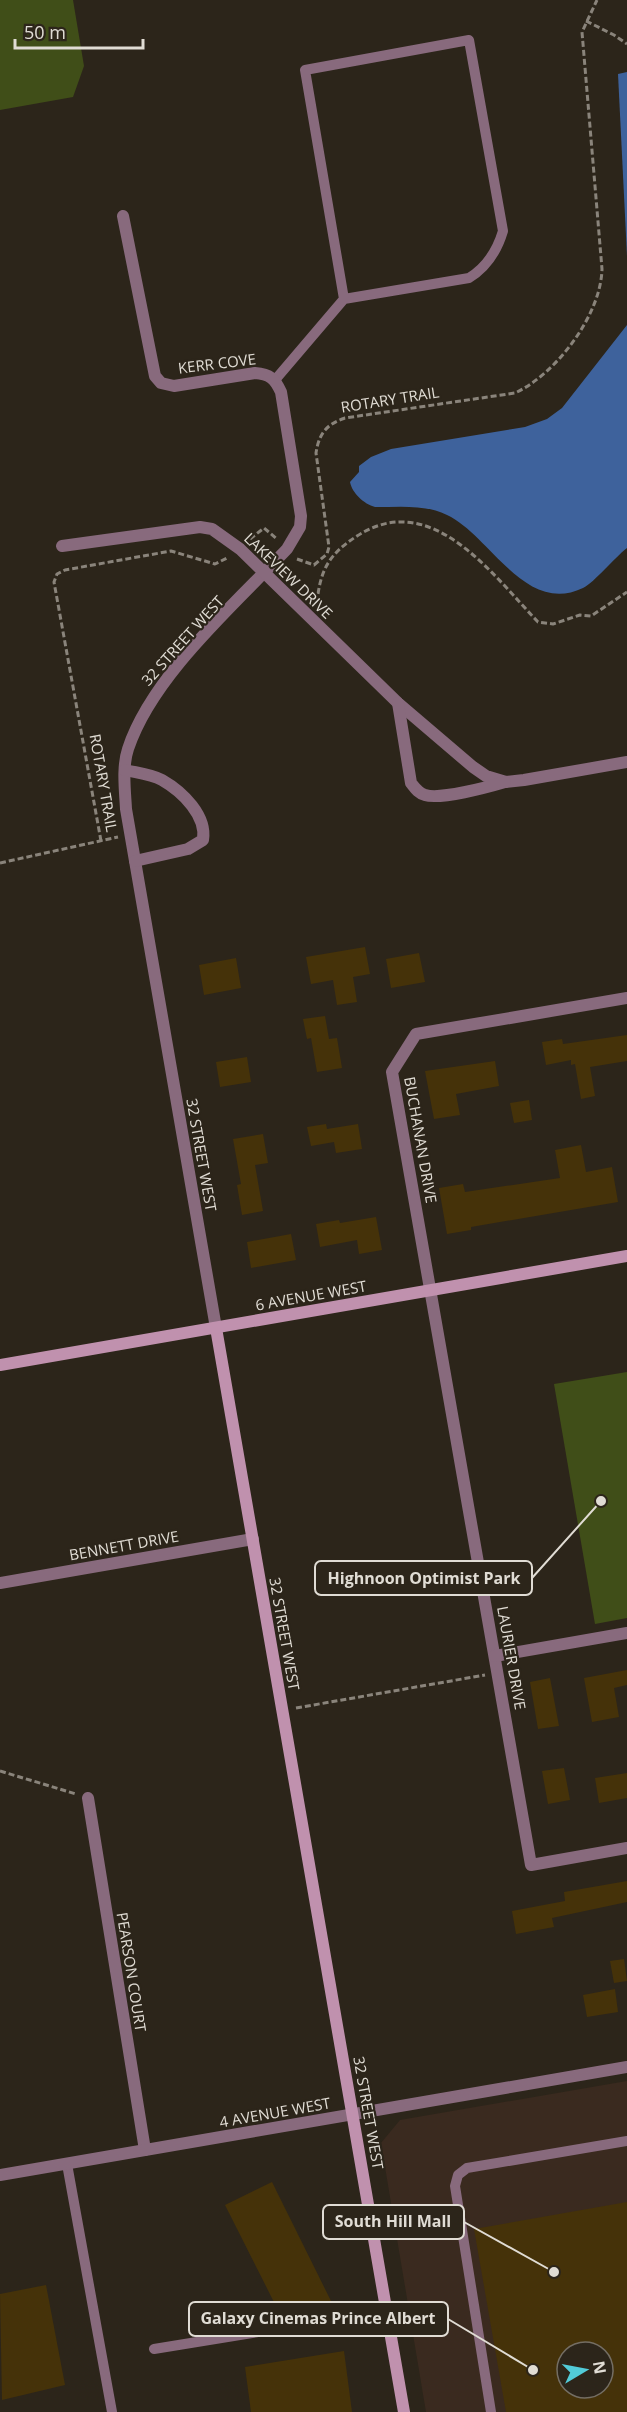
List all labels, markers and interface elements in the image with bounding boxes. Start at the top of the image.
scale bar [15,12,142,50]
text: 50 m [24,20,66,44]
street label: KERR COVE [177,348,257,378]
street label: ROTARY TRAIL [339,381,441,417]
street label: LAKEVIEW DRIVE [240,528,337,623]
street label: 32 STREET WEST [137,591,228,689]
street label: ROTARY TRAIL [86,732,122,834]
street label: BUCHANAN DRIVE [400,1075,442,1205]
street label: 32 STREET WEST [182,1097,222,1214]
street label: 6 AVENUE WEST [254,1275,369,1315]
street label: BENNETT DRIVE [67,1526,180,1564]
callout: Highnoon Optimist Park [315,1561,532,1595]
text: Highnoon Optimist Park [328,1567,521,1589]
street label: 32 STREET WEST [265,1576,305,1693]
street label: LAURIER DRIVE [493,1604,531,1711]
street label: PEARSON COURT [113,1911,151,2034]
street label: 32 STREET WEST [349,2055,389,2172]
street label: 4 AVENUE WEST [218,2092,333,2132]
callout: South Hill Mall [323,2205,464,2239]
text: South Hill Mall [335,2210,451,2232]
callout: Galaxy Cinemas Prince Albert [189,2302,448,2336]
text: Galaxy Cinemas Prince Albert [200,2307,436,2329]
north arrow [555,2340,615,2400]
text: N [588,2359,612,2376]

